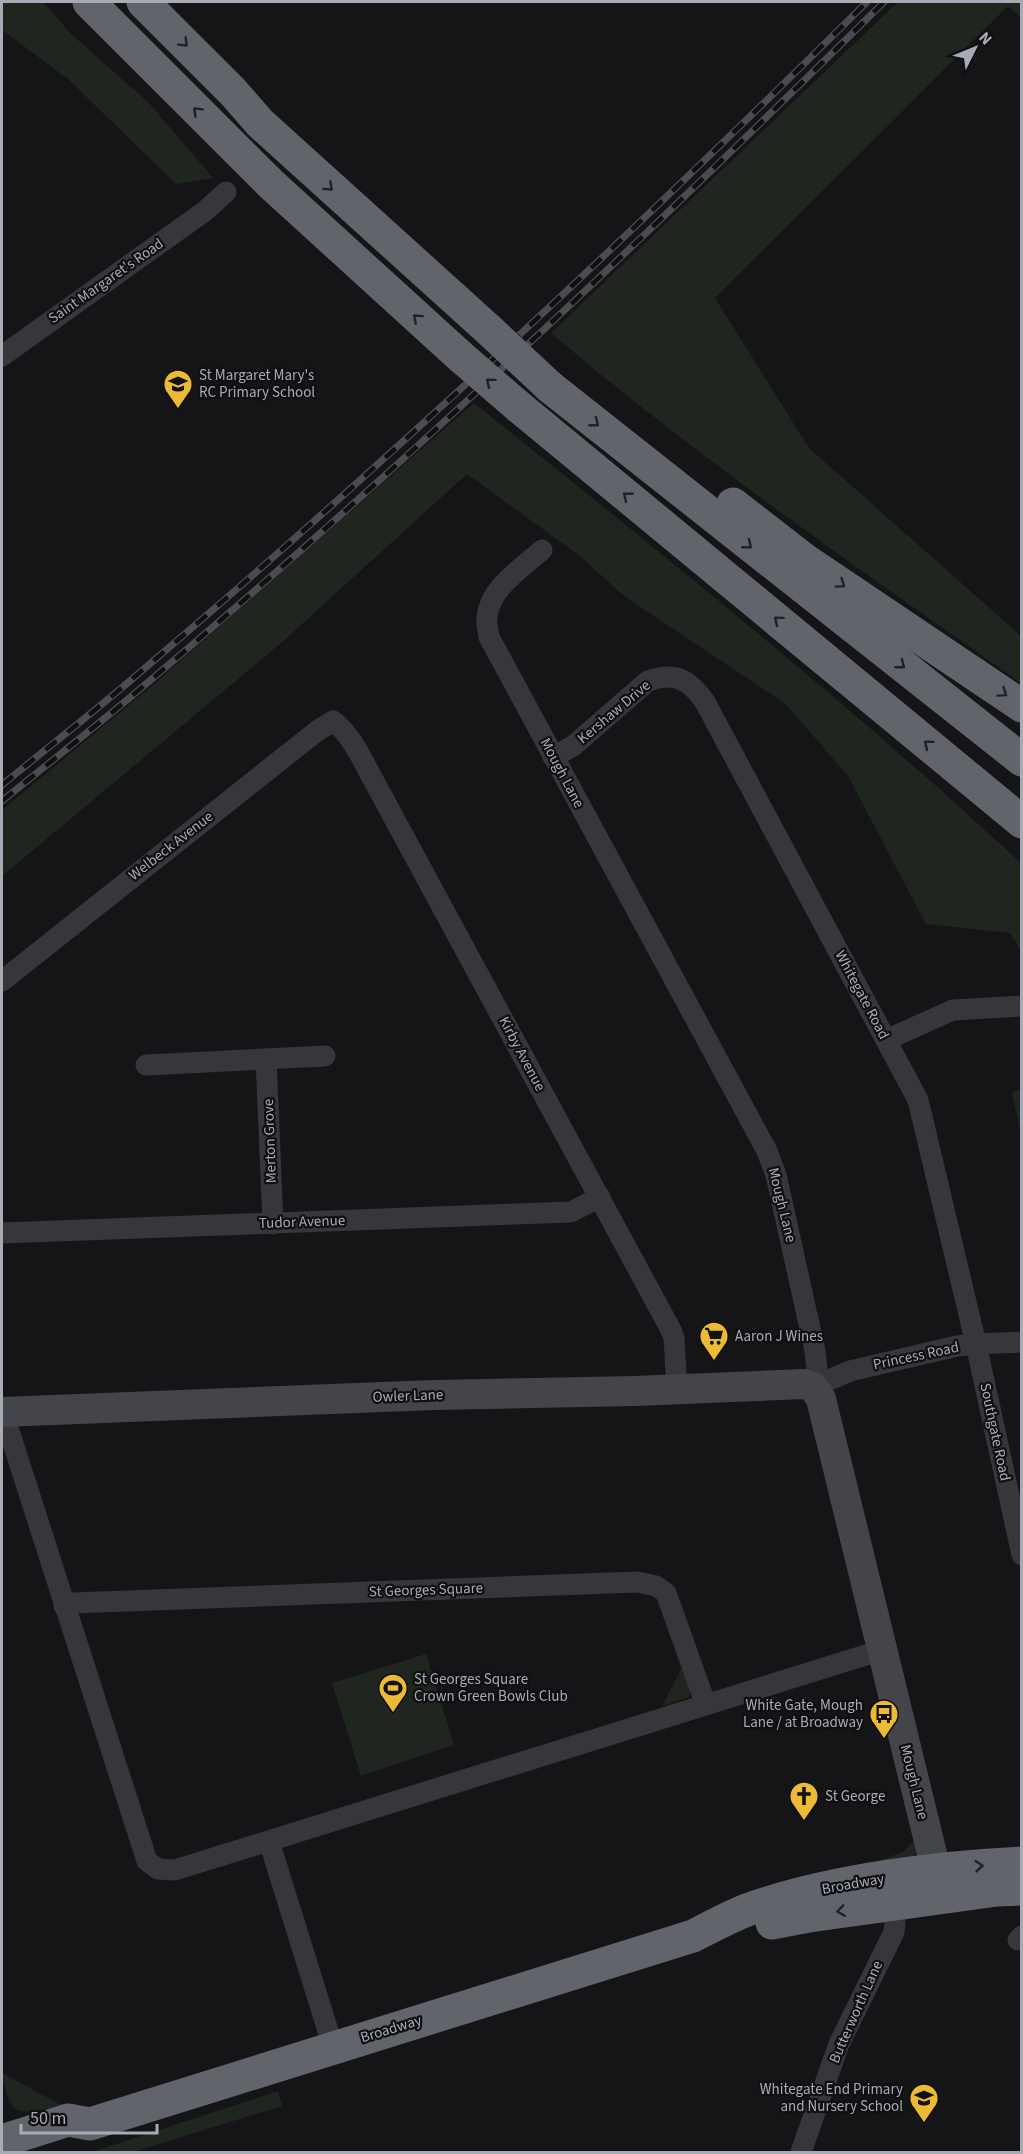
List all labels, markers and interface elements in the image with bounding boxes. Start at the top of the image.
north arrow [945,18,1005,78]
text: N [974,27,997,50]
one-way arrow [177,35,188,46]
one-way arrow [193,107,204,118]
one-way arrow [321,179,332,190]
street label: Saint Margaret's Road [44,233,168,329]
one-way arrow [414,314,424,325]
place label: St Margaret Mary's RC Primary School [199,365,315,403]
school or university icon: St Margaret Mary's RC Primary School [162,368,194,410]
one-way arrow [486,378,497,389]
one-way arrow [589,416,600,427]
one-way arrow [623,492,634,503]
one-way arrow [741,537,752,548]
one-way arrow [835,577,845,589]
one-way arrow [774,616,785,627]
one-way arrow [894,658,905,669]
street label: Kershaw Drive [573,675,655,749]
one-way arrow [996,686,1007,697]
street label: Mough Lane [535,734,589,812]
one-way arrow [924,740,935,751]
street label: Welbeck Avenue [124,806,218,886]
street label: Whitegate Road [830,947,894,1043]
street label: Kirby Avenue [493,1013,551,1095]
street label: Merton Grove [258,1098,282,1184]
street label: Mough Lane [763,1165,801,1245]
street label: Tudor Avenue [258,1210,346,1234]
supermarket icon: Aaron J Wines [698,1320,730,1362]
place label: Aaron J Wines [735,1326,823,1347]
street label: Princess Road [871,1337,961,1375]
street label: Southgate Road [974,1381,1016,1483]
street label: Owler Lane [372,1384,444,1408]
street label: St Georges Square [369,1578,483,1602]
place label: St Georges Square Crown Green Bowls Club [414,1669,568,1707]
sports icon: St Georges Square Crown Green Bowls Club [377,1672,409,1714]
place label: White Gate, Mough Lane / at Broadway [743,1695,863,1733]
bus stop icon: White Gate, Mough Lane / at Broadway [868,1698,900,1740]
street label: Mough Lane [895,1742,933,1822]
church icon: St George [788,1780,820,1822]
place label: St George [825,1786,885,1807]
one-way arrow [974,1860,983,1873]
street label: Broadway [820,1868,886,1900]
one-way arrow [837,1905,846,1917]
street label: Butterworth Lane [824,1957,888,2067]
street label: Broadway [358,2010,424,2048]
place label: Whitegate End Primary and Nursery School [760,2079,903,2117]
school or university icon: Whitegate End Primary and Nursery School [908,2082,940,2124]
scale bar [21,2097,158,2135]
text: 50 m [30,2106,66,2131]

